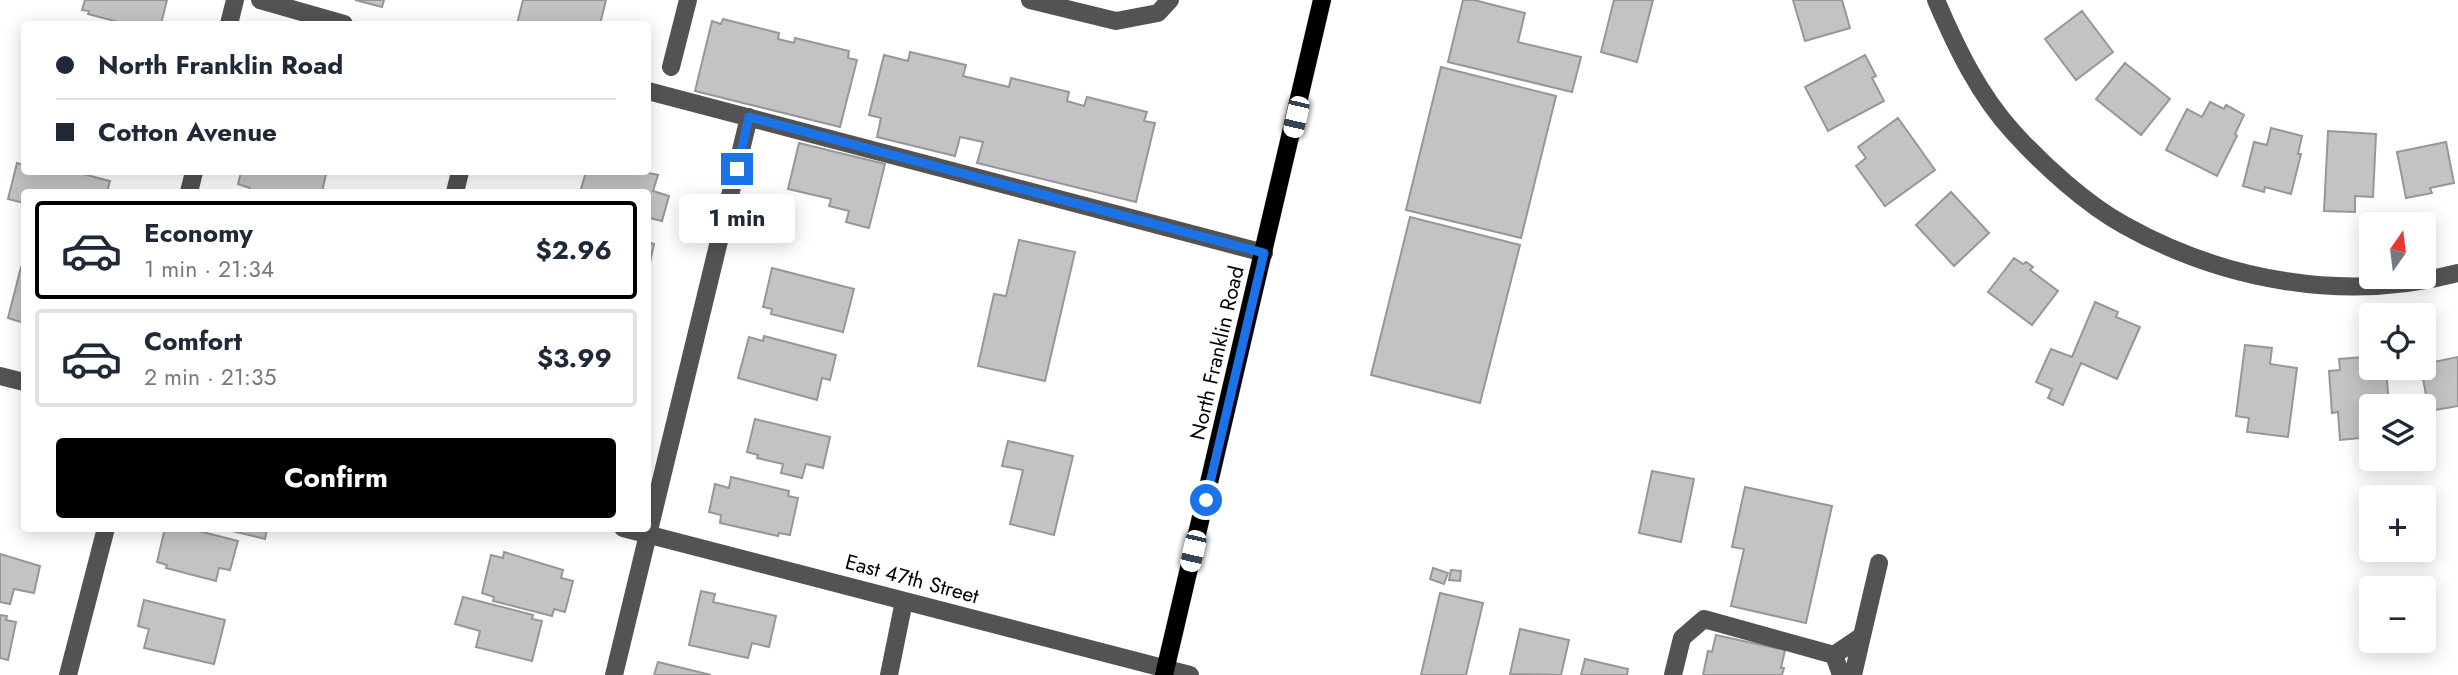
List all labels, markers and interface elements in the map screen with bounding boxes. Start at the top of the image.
text: North Franklin Road [98,46,343,84]
car [1282,94,1311,140]
text: Cotton Avenue [98,113,277,151]
route end [721,153,753,185]
callout: 1 min [679,194,795,242]
text: 1 min [708,201,766,235]
north arrow [2359,212,2436,289]
map controls [2359,212,2436,653]
text: Economy [144,214,253,252]
icon: car [60,219,123,282]
text: $2.96 [536,231,612,269]
text: 1 min · 21:34 [144,252,274,286]
street label: North Franklin Road [1182,263,1252,443]
button: locate [2359,303,2436,380]
text: Comfort [144,322,242,360]
icon: car [60,327,123,390]
text: $3.99 [537,339,612,377]
text: 2 min · 21:35 [144,360,277,394]
button: layers [2359,394,2436,471]
button: Confirm [56,438,616,518]
route start [1190,484,1222,516]
button: + [2359,485,2436,562]
car [1179,528,1208,574]
street label: East 47th Street [842,547,982,611]
button: − [2359,576,2436,653]

